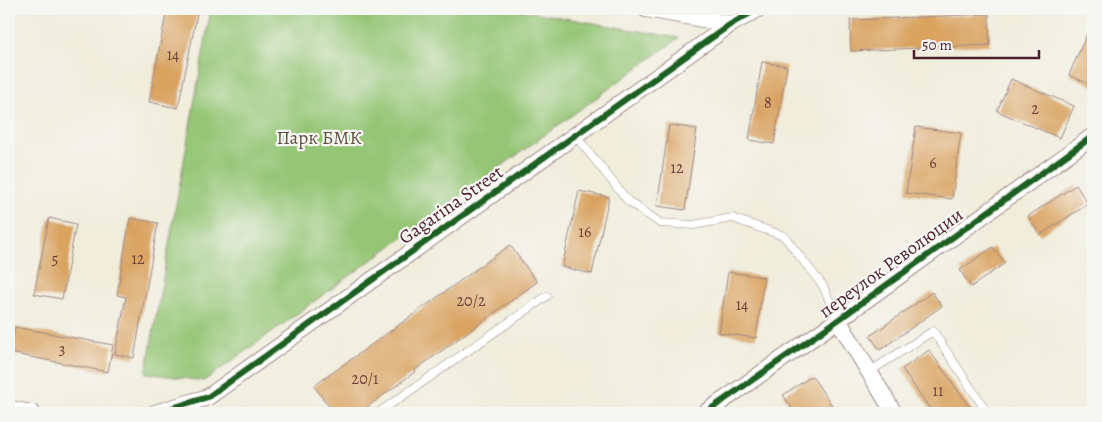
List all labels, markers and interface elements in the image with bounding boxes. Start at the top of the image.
scale bar [914,28,1040,60]
text: 50 m [922,35,952,55]
house number: 14 [167,44,179,66]
house number: 8 [764,92,772,114]
house number: 2 [1031,98,1039,120]
park label: Парк БМК [276,125,362,151]
house number: 6 [929,152,937,174]
house number: 12 [670,157,684,179]
street label: Gagarina Street [394,159,508,251]
street label: переулок Революции [814,202,968,324]
house number: 16 [579,221,591,243]
house number: 5 [52,248,59,270]
house number: 12 [131,248,145,270]
house number: 20/2 [457,290,486,312]
house number: 14 [736,294,748,316]
house number: 3 [59,338,65,360]
house number: 20/1 [352,368,379,390]
house number: 11 [933,380,944,402]

